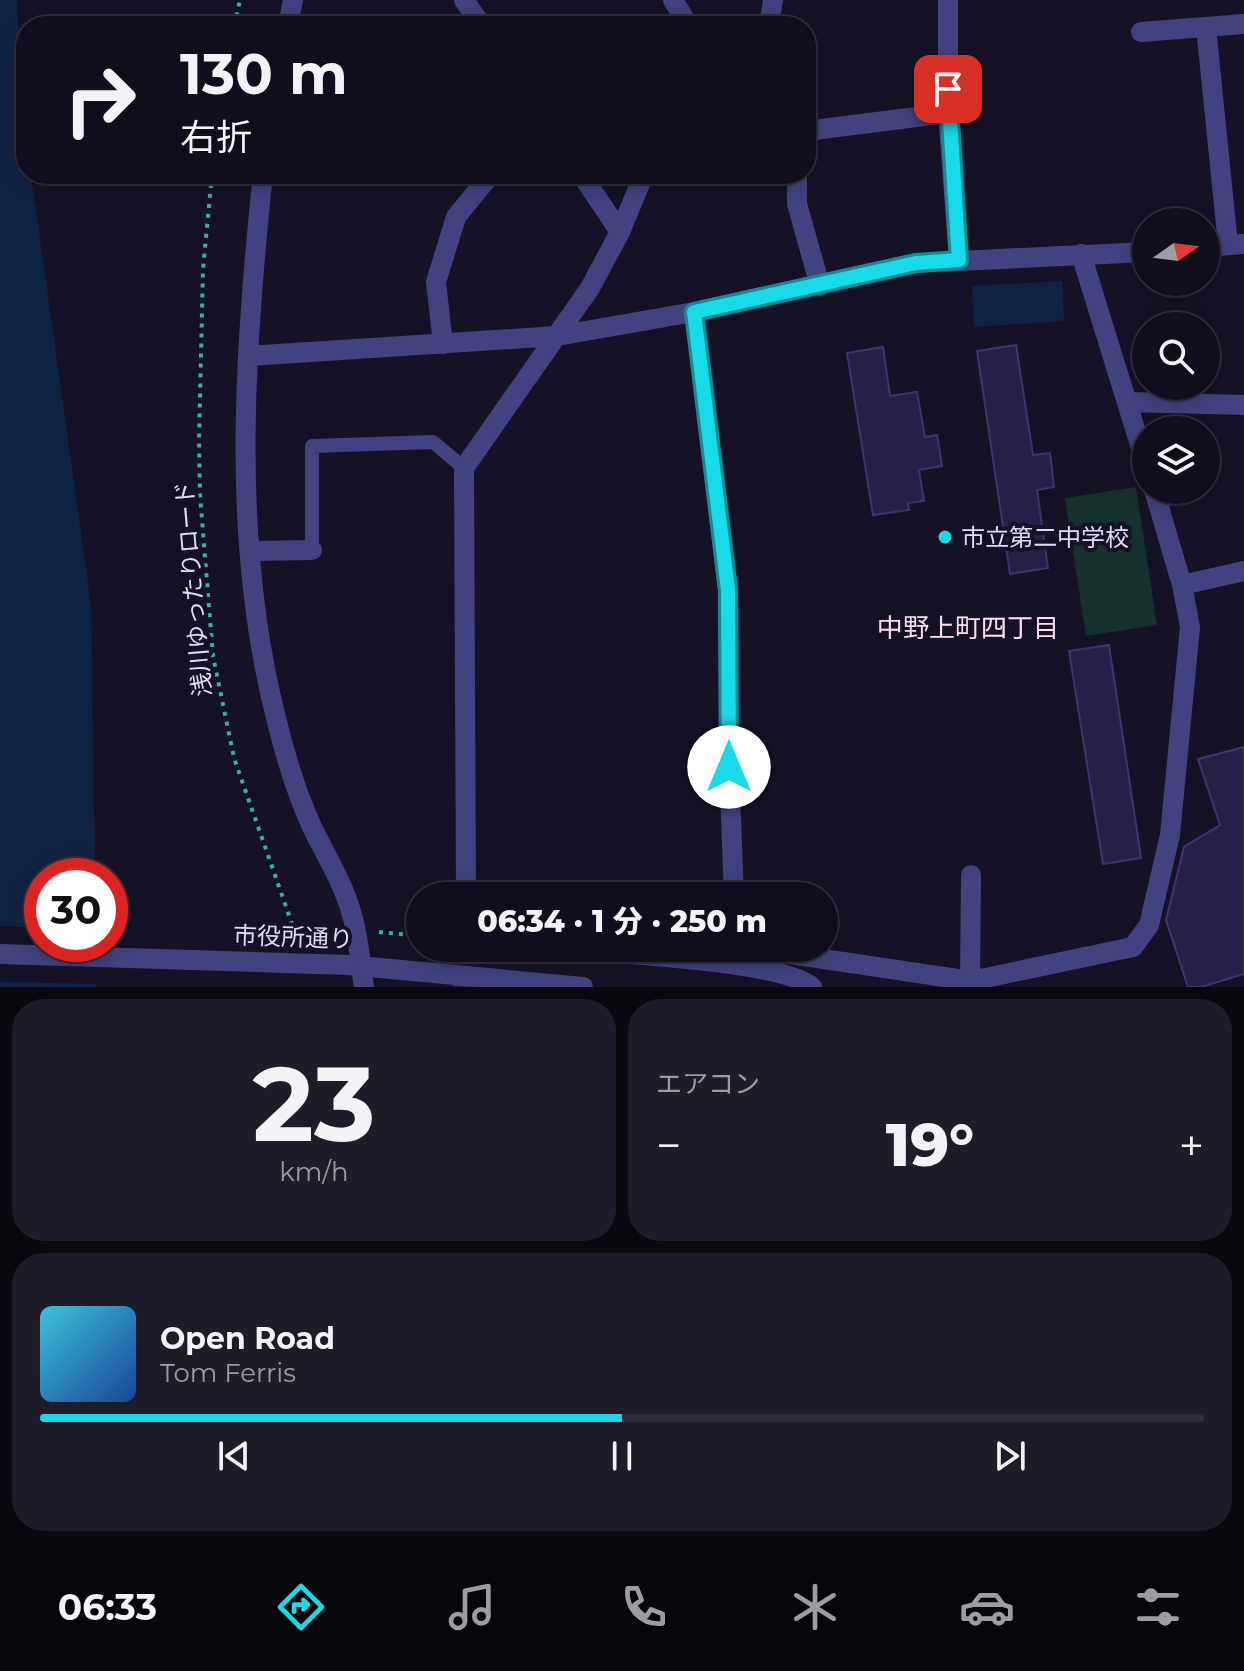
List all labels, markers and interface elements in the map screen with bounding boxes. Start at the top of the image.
text: 130 m [180,40,348,108]
icon: right [48,48,152,152]
pin [914,55,982,123]
icon: arrive [926,67,970,111]
text: 右折 [180,115,252,159]
north arrow [1132,208,1220,296]
map controls [1132,208,1220,504]
button: search [1132,312,1220,400]
button: layers [1132,416,1220,504]
street label: 浅川ゆったりロード [169,480,217,698]
place label: 市立第二中学校 [961,523,1129,552]
marker: 市立第二中学校 [936,528,954,546]
district label: 中野上町四丁目 [877,612,1059,644]
position arrow [687,725,771,809]
speed limit sign: 30 [24,858,128,962]
text: 06:34 · 1 分 · 250 m [477,903,767,940]
street label: 市役所通り [233,920,353,954]
text: 23 [253,1040,375,1167]
text: エアコン [656,1068,760,1100]
text: 19° [886,1108,974,1181]
text: − [656,1118,681,1172]
text: + [1179,1118,1204,1172]
text: km/h [279,1156,349,1188]
text: Open Road [160,1320,335,1357]
text: Tom Ferris [160,1357,296,1389]
icon: previous [212,1434,256,1478]
icon: pause [600,1434,644,1478]
icon: next [988,1434,1032,1478]
icon: directions [273,1579,329,1635]
icon: music [444,1579,500,1635]
icon: phone [616,1579,672,1635]
icon: climate [787,1579,843,1635]
icon: car [959,1579,1015,1635]
icon: filters [1130,1579,1186,1635]
text: 06:33 [58,1585,157,1629]

